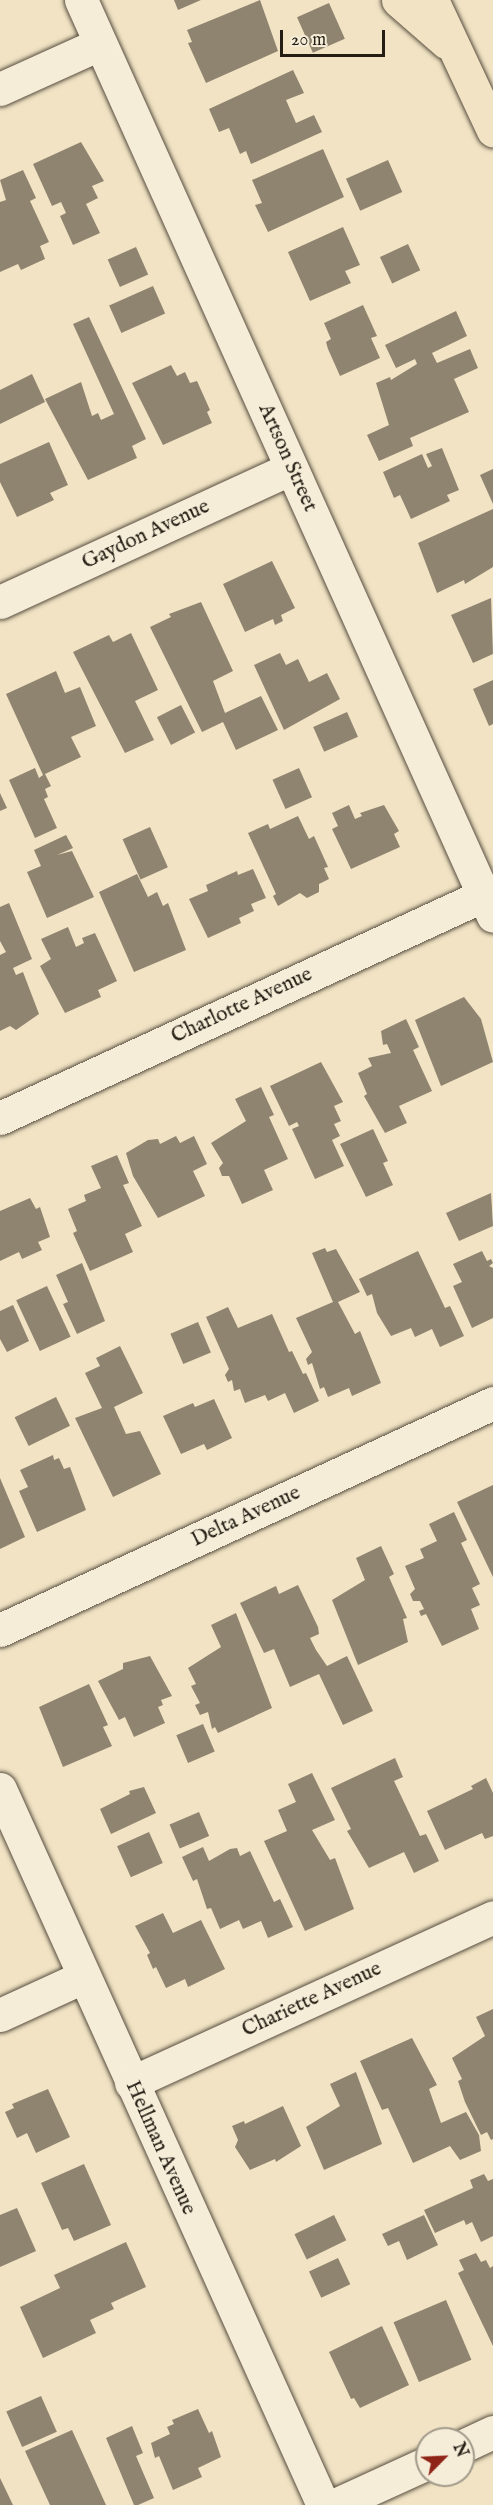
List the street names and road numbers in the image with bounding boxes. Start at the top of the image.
street label: Artson Street [252,400,322,516]
street label: Gaydon Avenue [78,494,214,576]
street label: Charlotte Avenue [167,962,317,1050]
street label: Delta Avenue [188,1481,304,1553]
street label: Chariette Avenue [238,1957,386,2043]
street label: Hellman Avenue [119,2077,201,2219]

